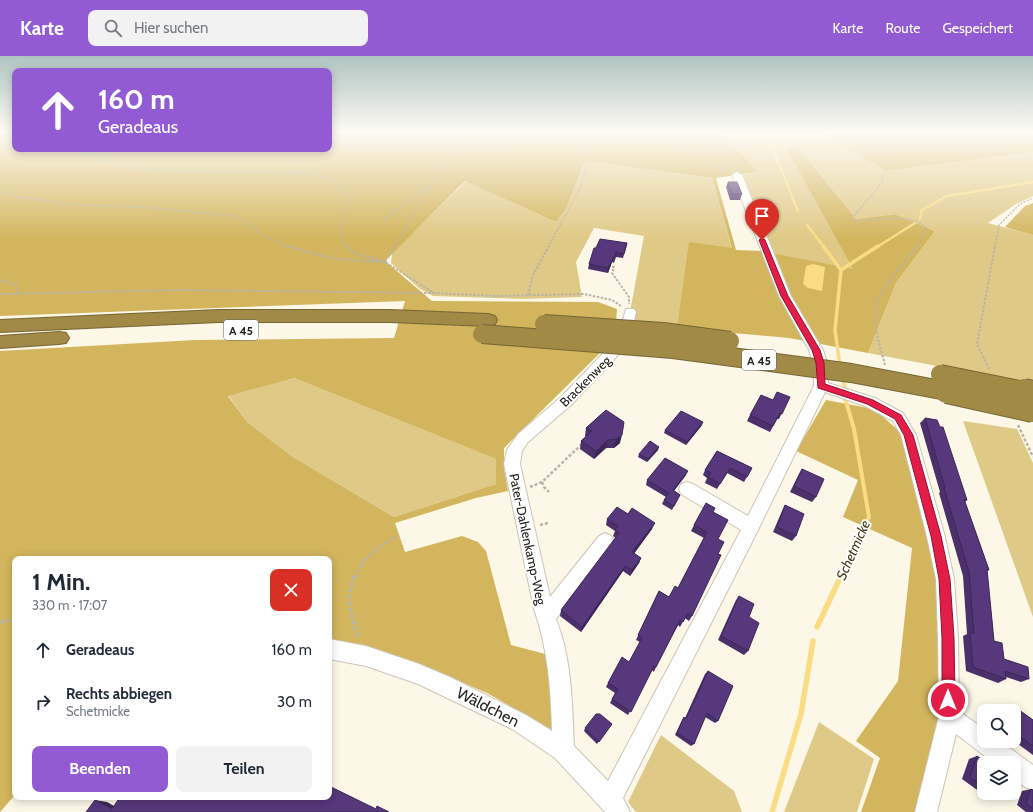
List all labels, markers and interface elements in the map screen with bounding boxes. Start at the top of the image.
search box [88,10,368,46]
text: Karte [20,17,64,40]
icon: search [102,17,124,39]
text: Hier suchen [134,19,208,37]
text: Karte [833,19,863,37]
text: Route [885,19,921,37]
text: Gespeichert [943,19,1013,37]
text: 160 m [98,82,174,116]
icon: ahead [32,84,84,136]
text: Geradeaus [98,116,178,138]
pin [745,199,779,240]
icon: arrive [751,205,773,227]
road number: A 45 [224,320,258,340]
road number: A 45 [742,350,776,370]
street label: Brackenweg [556,352,614,410]
street label: Pater-Dahlenkamp-Weg [506,472,550,607]
water label: Schetmicke [832,517,874,583]
text: 1 Min. [32,567,90,596]
button: close [270,569,312,611]
text: 330 m · 17:07 [32,597,107,613]
icon: ahead [32,639,54,661]
text: Geradeaus [66,641,134,659]
text: 160 m [272,641,312,659]
position arrow [927,679,969,721]
street label: Wäldchen [453,683,523,731]
text: Rechts abbiegen [66,685,172,703]
icon: right [32,691,54,713]
text: 30 m [277,693,312,711]
text: Schetmicke [66,703,130,719]
map controls [977,704,1021,800]
button: search [977,704,1021,748]
button: Beenden [32,746,168,792]
button: Teilen [176,746,312,792]
button: layers [977,756,1021,800]

